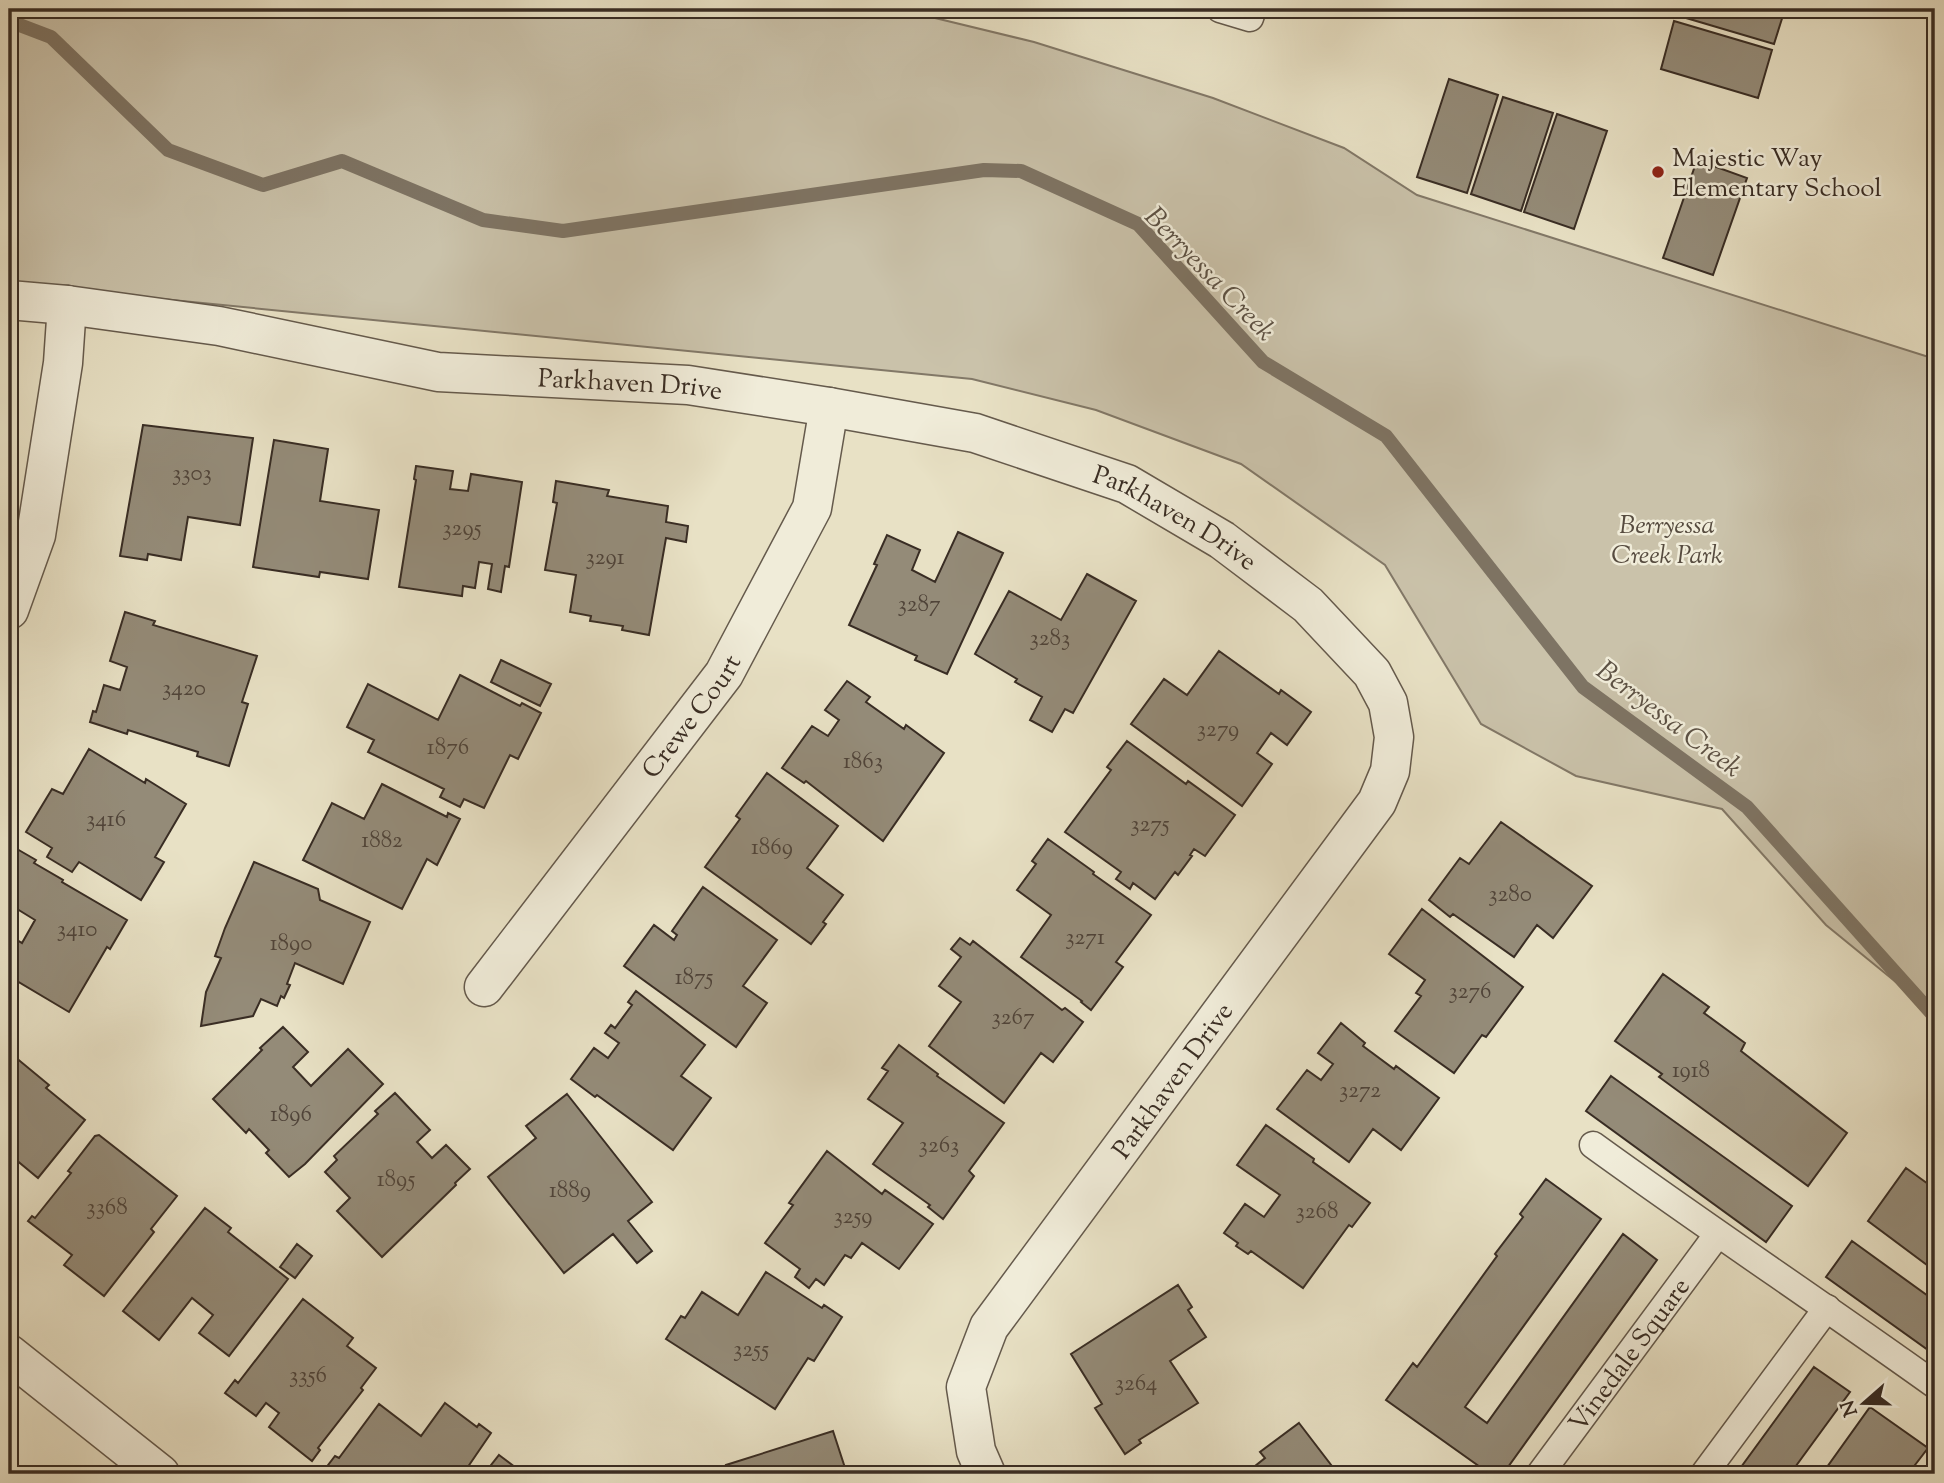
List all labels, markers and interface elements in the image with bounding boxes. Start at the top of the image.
place label: Majestic Way Elementary School [1672,141,1882,208]
marker: Majestic Way Elementary School [1650,164,1666,180]
water label: Berryessa Creek [1134,199,1284,352]
street label: Parkhaven Drive [537,361,725,411]
house number: 3303 [172,458,212,491]
street label: Parkhaven Drive [1087,458,1264,581]
park label: Berryessa Creek Park [1611,508,1723,575]
house number: 3295 [442,513,482,546]
house number: 3291 [585,542,625,575]
house number: 3287 [897,589,941,622]
house number: 3283 [1030,623,1070,656]
street label: Crewe Court [634,649,752,787]
water label: Berryessa Creek [1587,652,1750,789]
house number: 3420 [162,673,206,706]
house number: 3279 [1197,714,1239,747]
house number: 1876 [427,732,469,765]
house number: 1863 [843,746,883,779]
house number: 3416 [86,804,126,837]
house number: 3275 [1130,809,1170,842]
house number: 1882 [361,825,403,858]
house number: 1869 [751,832,793,865]
house number: 3280 [1488,879,1532,912]
house number: 3410 [57,914,97,947]
house number: 3271 [1065,922,1105,955]
house number: 1890 [270,928,312,961]
house number: 1875 [675,962,713,995]
house number: 3276 [1448,976,1492,1009]
street label: Parkhaven Drive [1105,996,1243,1167]
house number: 3267 [991,1002,1035,1035]
house number: 1918 [1672,1055,1710,1088]
house number: 3272 [1339,1075,1381,1108]
house number: 1896 [270,1099,312,1132]
house number: 3263 [919,1130,959,1163]
house number: 1895 [377,1164,415,1197]
house number: 1889 [549,1175,591,1208]
house number: 3368 [86,1192,128,1225]
house number: 3268 [1296,1196,1339,1229]
house number: 3259 [833,1201,873,1234]
street label: Vinedale Square [1561,1271,1700,1441]
house number: 3255 [733,1334,769,1367]
house number: 3356 [289,1360,327,1393]
house number: 3264 [1115,1368,1157,1401]
north arrow [1828,1368,1898,1438]
text: N [1835,1396,1866,1420]

